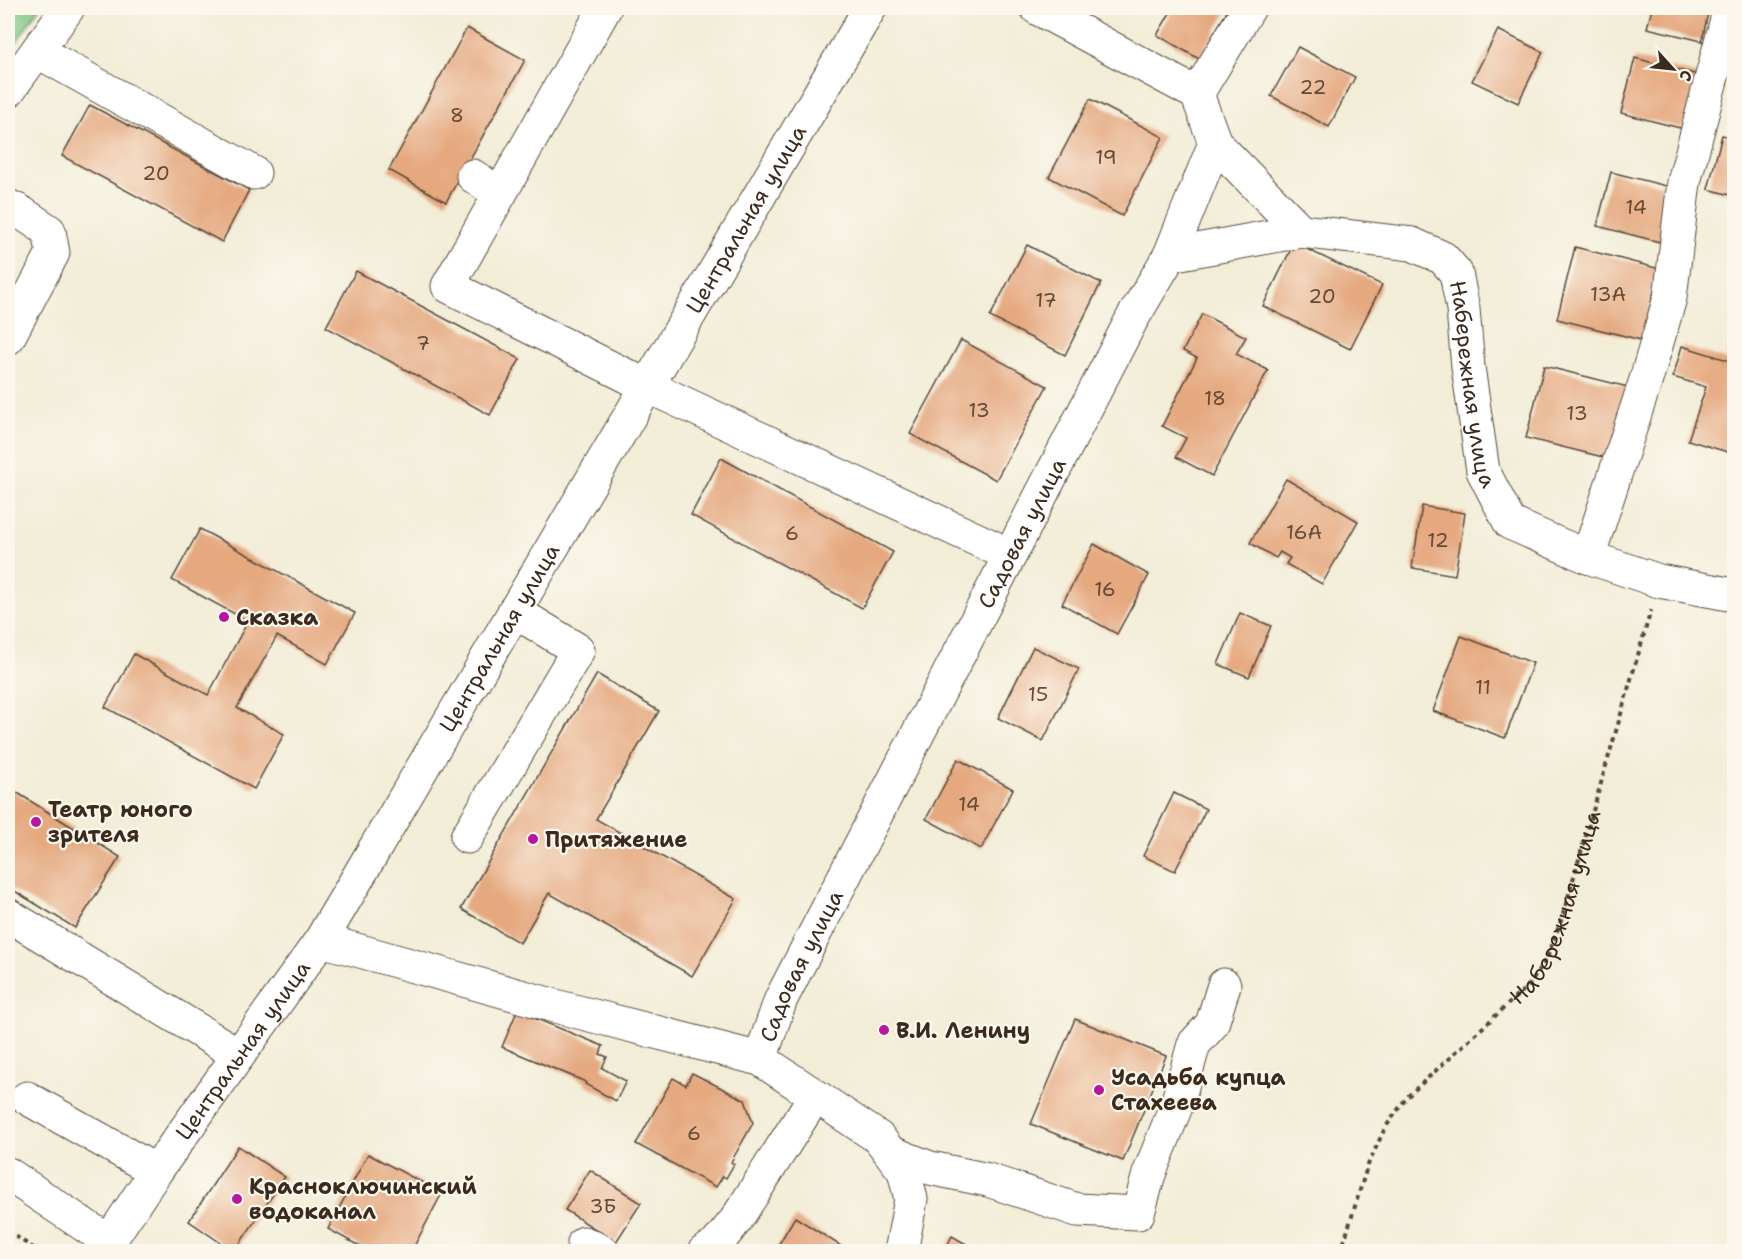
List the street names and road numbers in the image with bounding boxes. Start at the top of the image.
street label: Центральная улица [679,119,813,319]
street label: Набережная улица [1443,278,1504,493]
street label: Садовая улица [971,453,1073,613]
street label: Центральная улица [432,538,566,737]
street label: Набережная улица [1503,806,1607,1010]
street label: Садовая улица [753,884,850,1046]
street label: Центральная улица [168,954,317,1146]

